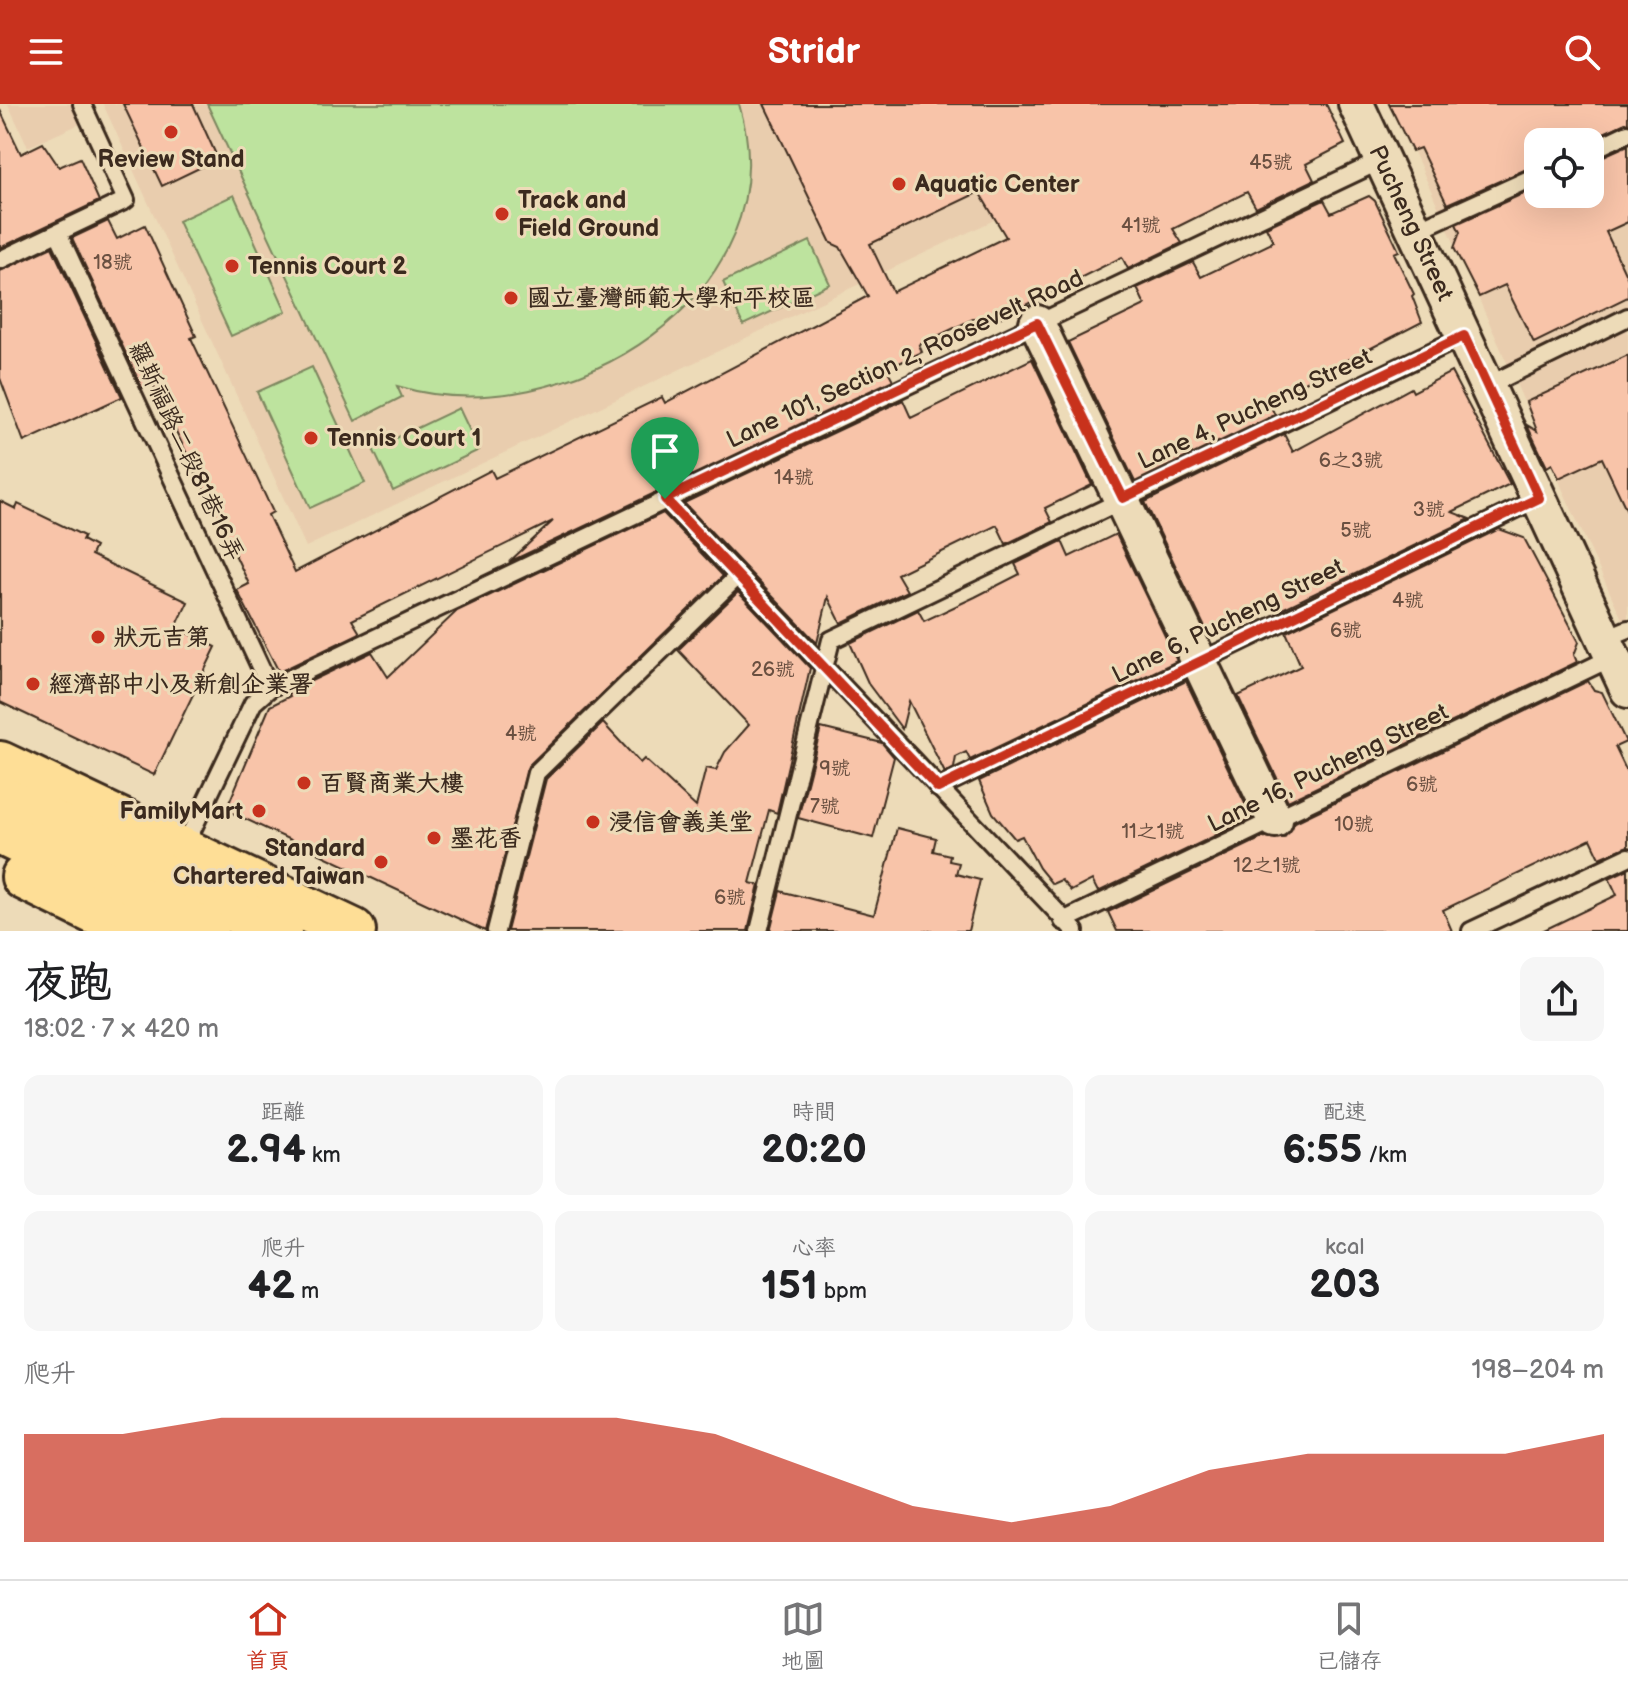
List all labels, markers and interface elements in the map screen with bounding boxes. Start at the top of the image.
icon: menu [24,30,68,74]
icon: search [1560,30,1604,74]
text: Stridr [768,31,860,74]
marker: Review Stand [162,123,180,141]
map controls [1524,128,1604,208]
button: locate [1524,128,1604,208]
street label: Pucheng Street [1362,141,1460,306]
place label: Review Stand [98,145,244,174]
house number: 45號 [1249,151,1293,175]
place label: Aquatic Center [914,170,1080,199]
marker: Aquatic Center [890,175,908,193]
place label: Track and Field Ground [518,186,659,243]
marker: Track and Field Ground [493,205,511,223]
house number: 41號 [1121,214,1161,238]
house number: 18號 [93,251,133,275]
place label: Tennis Court 2 [248,252,407,281]
marker: Tennis Court 2 [223,257,241,275]
street label: Lane 101, Section 2, Roosevelt Road [722,263,1088,455]
place label: 國立臺灣師範大學和平校區 [527,284,815,313]
marker: 國立臺灣師範大學和平校區 [502,289,520,307]
street label: 羅斯福路二段81巷16弄 [122,336,250,566]
street label: Lane 4, Pucheng Street [1134,342,1377,476]
pin [631,417,699,499]
place label: Tennis Court 1 [327,424,482,453]
marker: Tennis Court 1 [302,429,320,447]
icon: arrive [643,429,687,473]
house number: 6之3號 [1319,449,1383,473]
house number: 14號 [774,466,814,490]
house number: 3號 [1413,498,1445,522]
house number: 5號 [1340,519,1372,543]
street label: Lane 6, Pucheng Street [1107,552,1349,690]
house number: 4號 [1392,589,1424,613]
house number: 6號 [1330,619,1362,643]
place label: 狀元吉第 [114,623,210,652]
marker: 狀元吉第 [89,628,107,646]
house number: 26號 [751,658,795,682]
place label: 經濟部中小及新創企業署 [49,670,313,699]
marker: 經濟部中小及新創企業署 [24,675,42,693]
street label: Lane 16, Pucheng Street [1203,697,1453,839]
house number: 4號 [505,722,537,746]
house number: 9號 [819,757,851,781]
place label: 百賢商業大樓 [320,769,464,798]
house number: 6號 [1406,773,1438,797]
marker: 百賢商業大樓 [295,774,313,792]
house number: 7號 [810,795,840,819]
place label: FamilyMart [120,797,243,826]
marker: FamilyMart [250,802,268,820]
place label: 浸信會義美堂 [609,808,753,837]
marker: 浸信會義美堂 [584,813,602,831]
house number: 10號 [1334,813,1374,837]
house number: 11之1號 [1121,820,1185,844]
place label: 墨花香 [450,824,522,853]
marker: 墨花香 [425,829,443,847]
place label: Standard Chartered Taiwan [173,834,365,891]
marker: Standard Chartered Taiwan [372,853,390,871]
house number: 12之1號 [1233,854,1301,878]
house number: 6號 [714,886,746,910]
text: 夜跑 [24,957,112,1010]
button: share [1520,957,1604,1041]
text: 18:02 · 7 × 420 m [24,1014,219,1045]
text: 距離 [261,1099,305,1126]
text: 時間 [792,1099,836,1126]
text: 配速 [1323,1099,1367,1126]
text: 2.94 [226,1126,306,1174]
text: 20:20 [761,1126,867,1174]
text: 6:55 [1282,1126,1362,1174]
text: km [306,1142,341,1169]
text: /km [1362,1142,1407,1169]
text: kcal [1325,1234,1364,1261]
text: 爬升 [261,1235,305,1262]
text: 心率 [792,1235,836,1262]
text: 203 [1309,1261,1380,1309]
text: 42 [247,1262,295,1310]
text: 151 [761,1262,818,1310]
text: m [295,1278,319,1305]
text: bpm [818,1278,867,1305]
text: 198–204 m [1472,1355,1604,1386]
text: 爬升 [24,1359,76,1390]
tab: 首頁 [246,1597,290,1675]
tab: 地圖 [781,1597,825,1675]
tab: 已儲存 [1316,1597,1382,1675]

